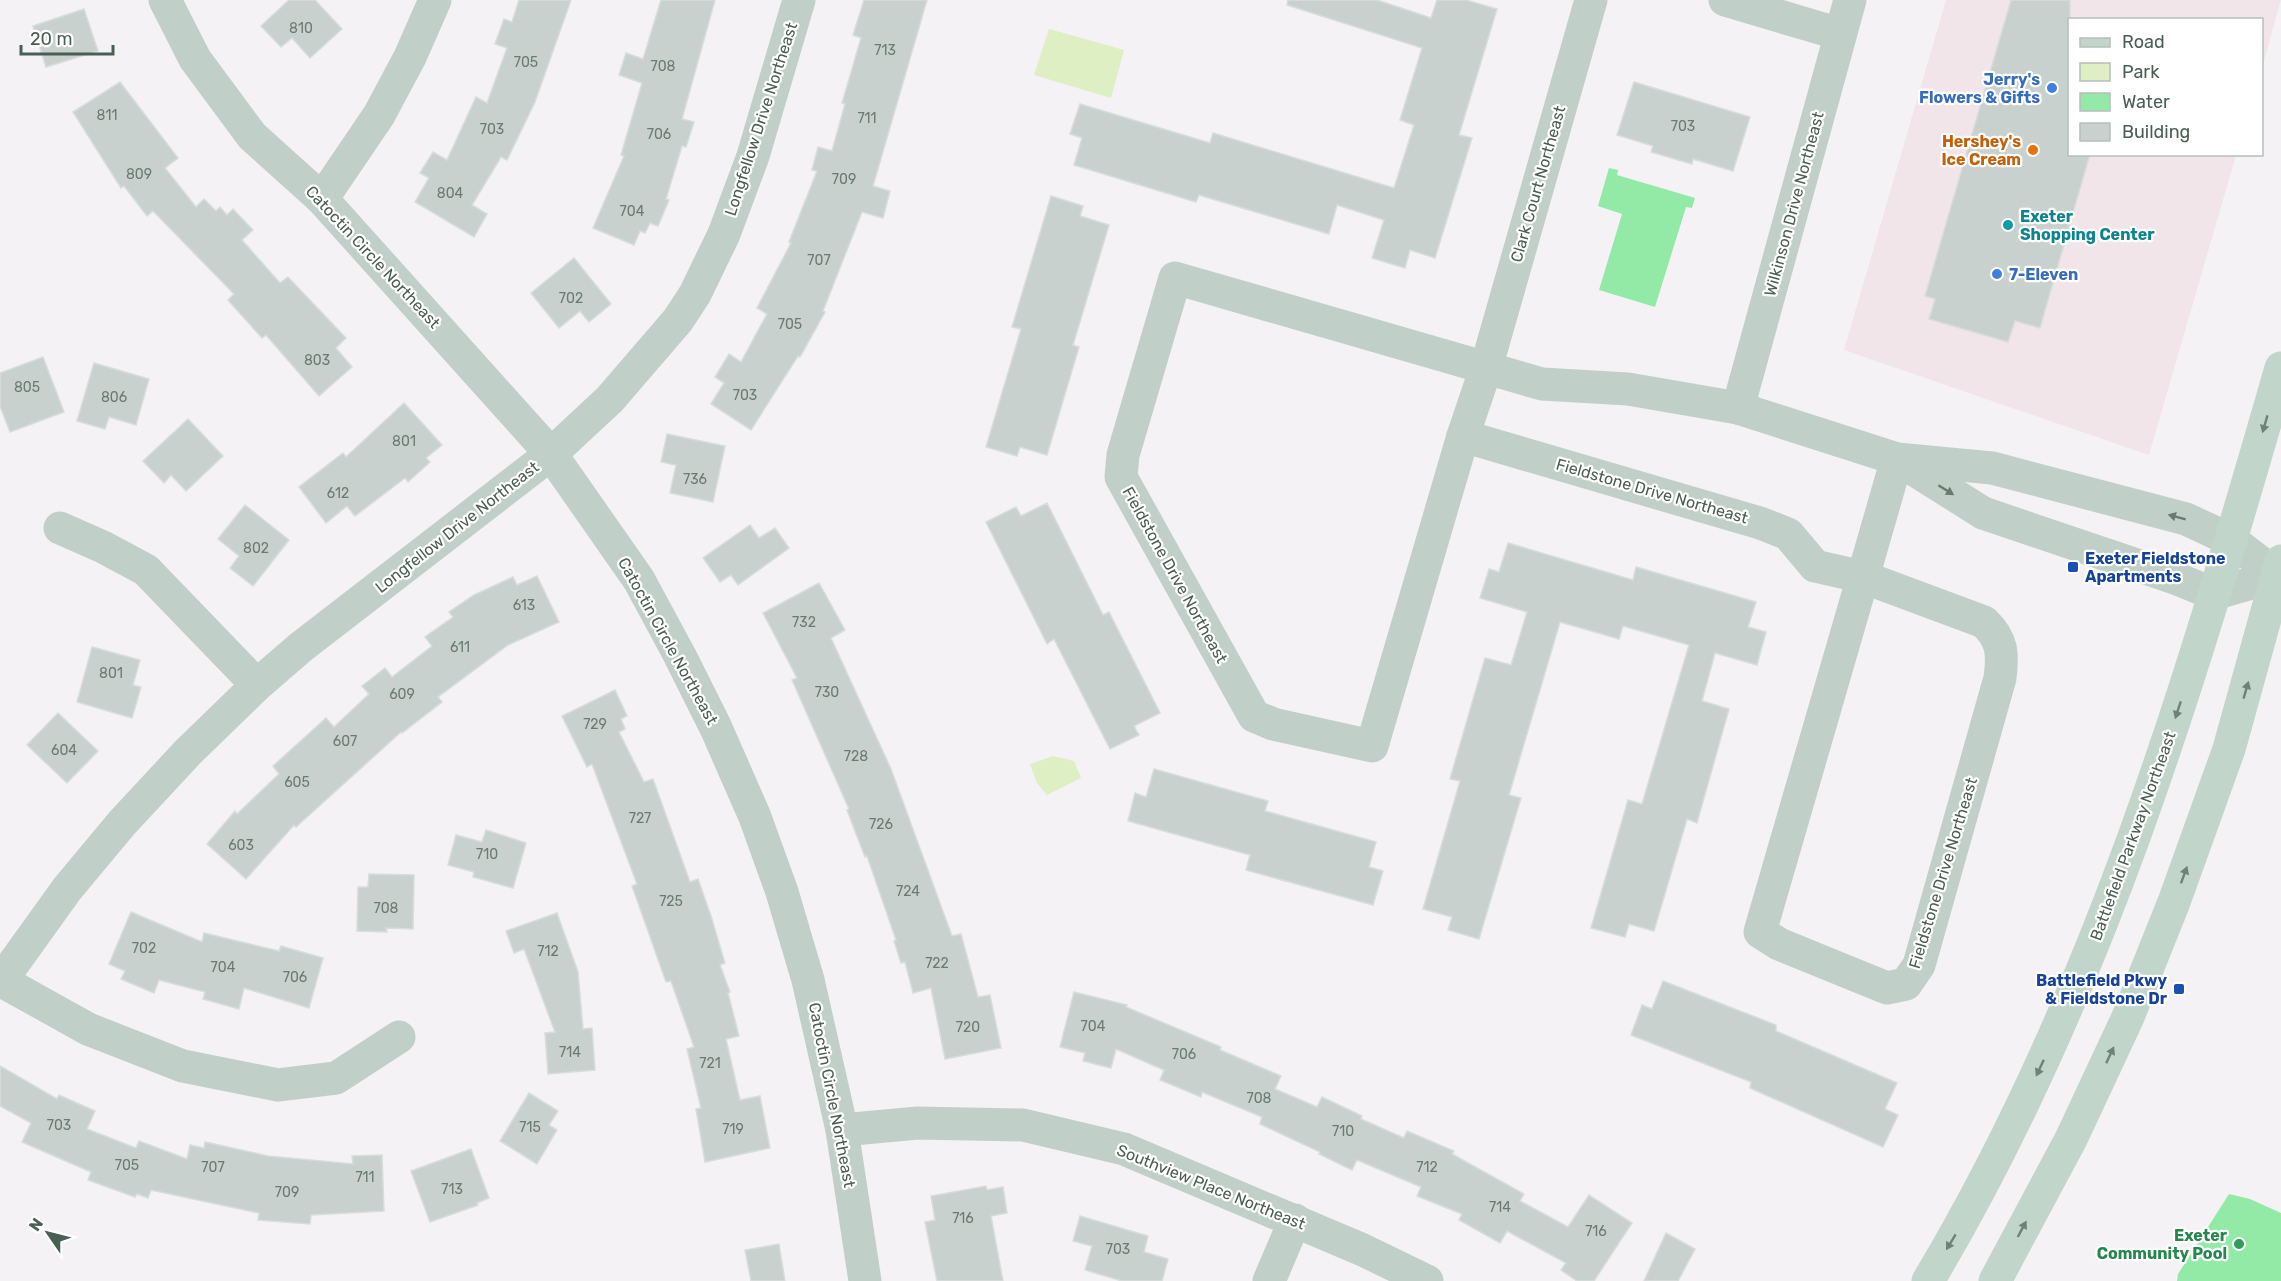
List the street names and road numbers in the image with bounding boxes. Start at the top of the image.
street label: Longfellow Drive Northeast [721,20,801,218]
street label: Clark Court Northeast [1507,104,1569,264]
street label: Wilkinson Drive Northeast [1760,110,1828,298]
street label: Catoctin Circle Northeast [302,182,444,332]
street label: Fieldstone Drive Northeast [1554,454,1750,528]
street label: Longfellow Drive Northeast [371,457,543,597]
street label: Fieldstone Drive Northeast [1119,483,1231,667]
street label: Catoctin Circle Northeast [614,554,722,728]
street label: Battlefield Parkway Northeast [2086,729,2180,943]
street label: Fieldstone Drive Northeast [1905,775,1981,971]
street label: Catoctin Circle Northeast [805,1001,859,1189]
street label: Southview Place Northeast [1114,1140,1308,1234]

